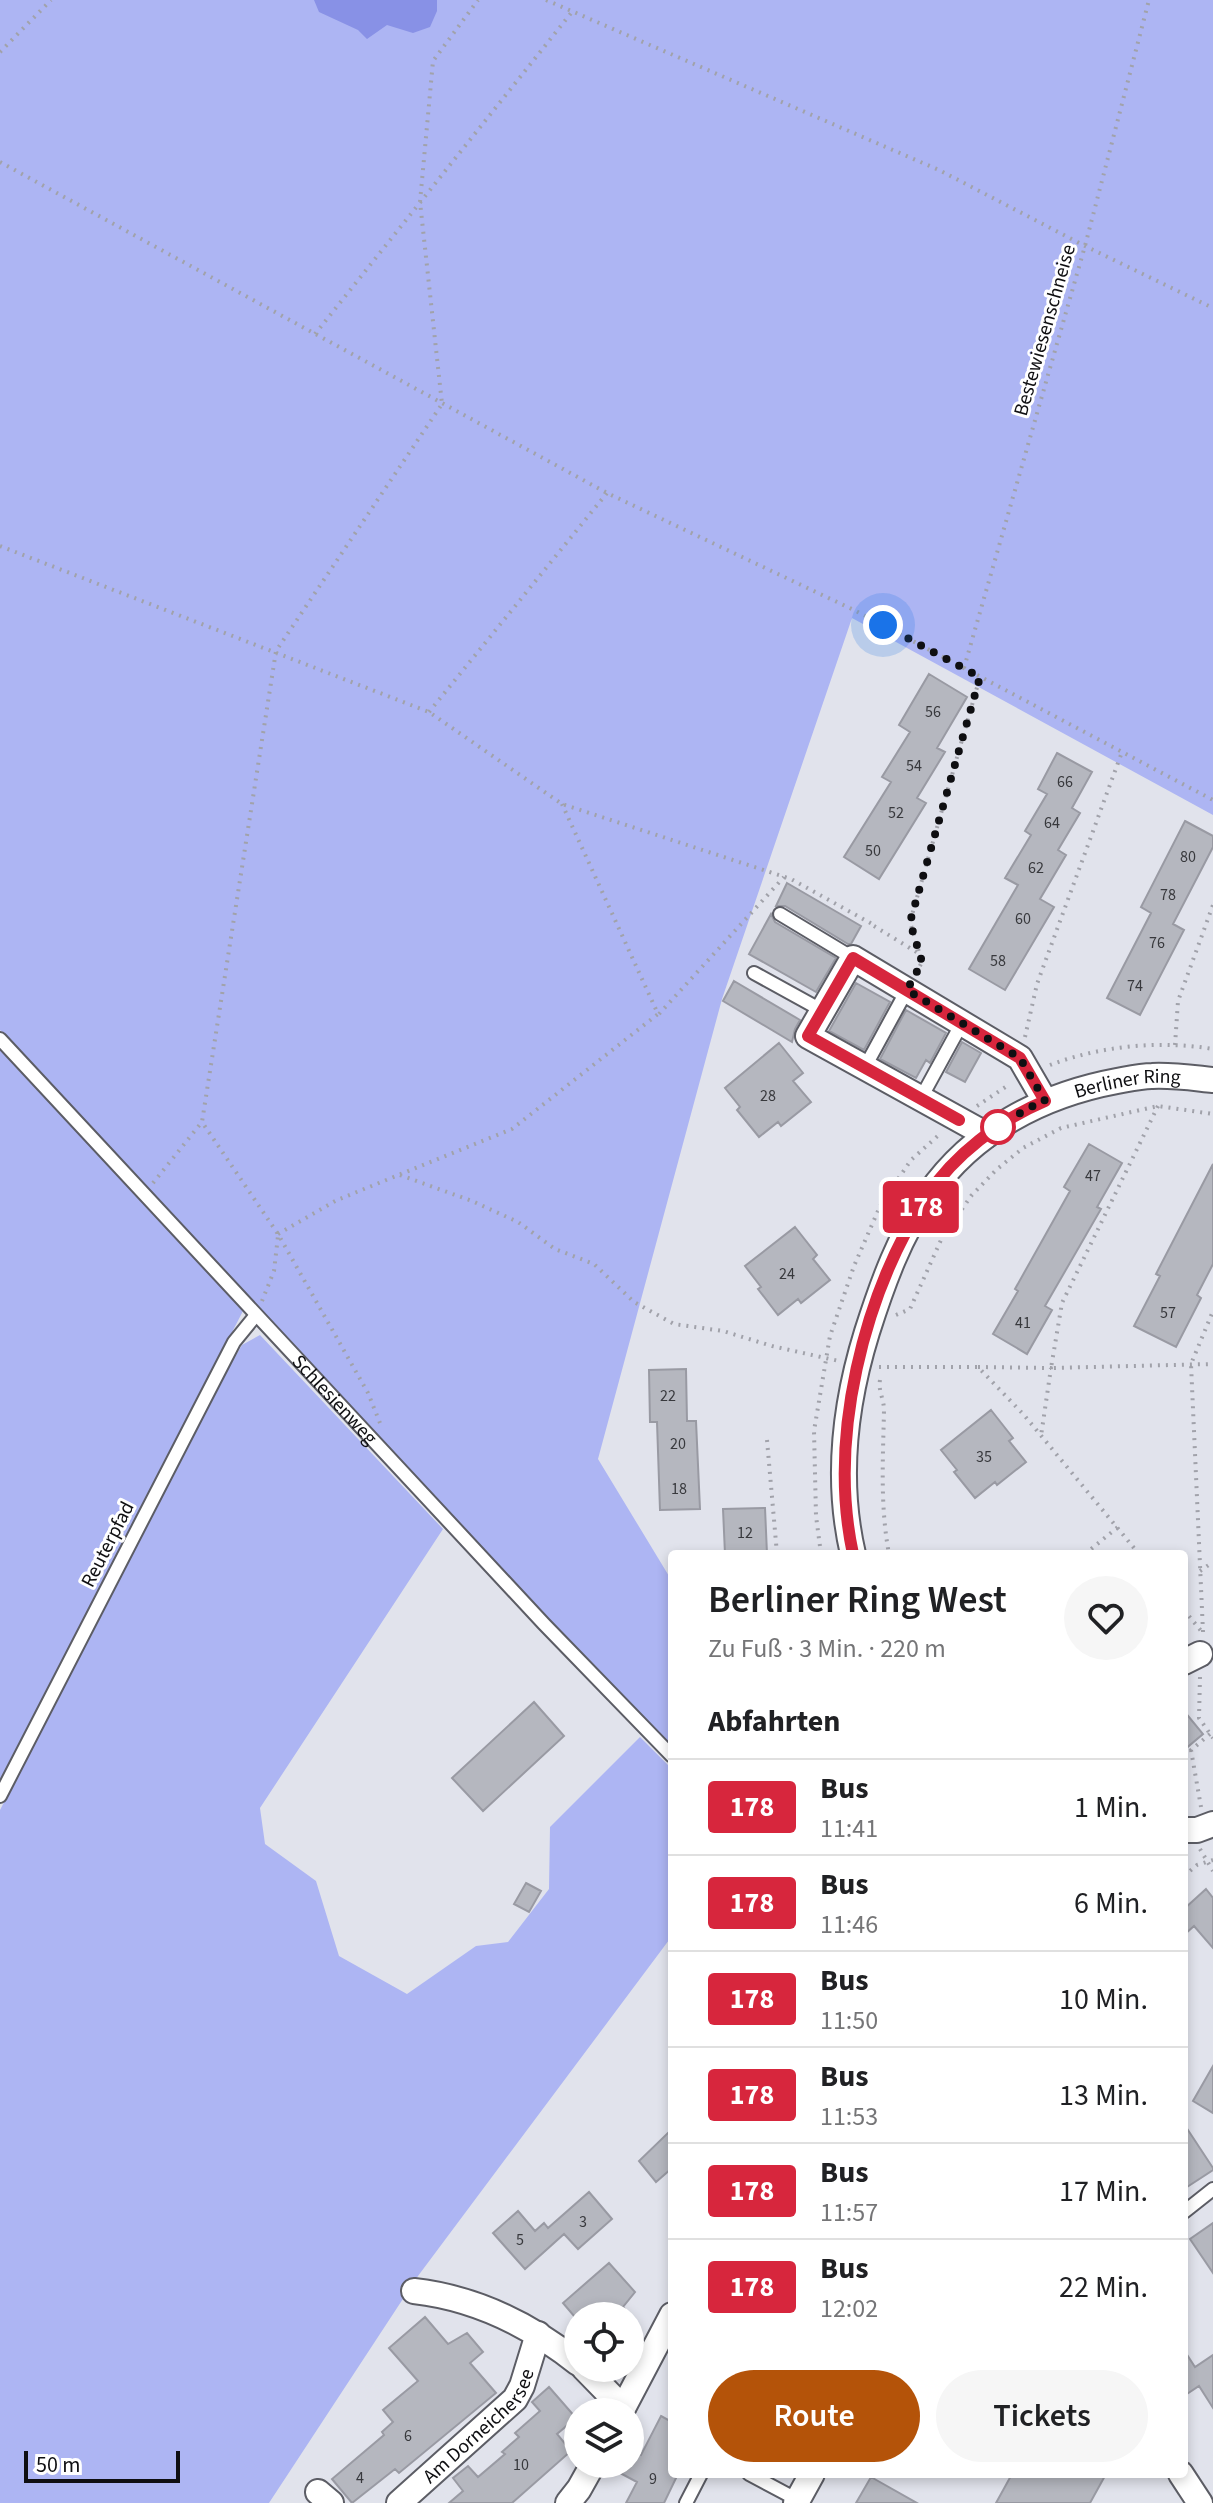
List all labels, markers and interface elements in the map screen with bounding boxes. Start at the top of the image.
street label: Bestewiesenschneise [1007,241,1083,419]
your location [863,605,903,645]
house number: 56 [925,701,941,723]
house number: 54 [906,755,922,777]
house number: 66 [1057,771,1073,793]
house number: 52 [888,802,904,824]
house number: 64 [1044,812,1060,834]
house number: 50 [865,840,881,862]
house number: 80 [1180,846,1196,868]
house number: 62 [1028,857,1044,879]
house number: 78 [1160,884,1176,906]
house number: 60 [1015,908,1031,930]
house number: 76 [1149,932,1165,954]
house number: 58 [990,950,1006,972]
house number: 74 [1127,975,1143,997]
street label: Berliner Ring [1071,1063,1182,1106]
house number: 28 [760,1085,776,1107]
unlabelled marker [981,1110,1015,1144]
house number: 47 [1085,1165,1101,1187]
line badge: 178 [875,1181,967,1233]
text: 178 [899,1187,943,1227]
house number: 24 [779,1263,795,1285]
house number: 57 [1160,1302,1176,1324]
house number: 41 [1015,1312,1031,1334]
street label: Schlesienweg [285,1349,383,1451]
house number: 22 [660,1385,676,1407]
house number: 20 [670,1433,686,1455]
house number: 35 [976,1446,992,1468]
house number: 18 [671,1478,687,1500]
street label: Reuterpfad [74,1497,141,1592]
house number: 12 [737,1522,753,1544]
text: Berliner Ring West [708,1573,1007,1627]
button: heart [1064,1576,1148,1660]
text: Zu Fuß · 3 Min. · 220 m [708,1630,946,1667]
text: Abfahrten [708,1700,840,1743]
text: Bus [820,1767,868,1810]
text: 1 Min. [1074,1786,1148,1829]
text: 178 [730,1787,774,1827]
text: 11:41 [820,1810,878,1847]
text: Bus [820,1863,868,1906]
text: 6 Min. [1074,1882,1148,1925]
text: 178 [730,1883,774,1923]
text: 11:46 [820,1906,878,1943]
text: Bus [820,1959,868,2002]
text: 10 Min. [1059,1978,1148,2021]
text: 178 [730,1979,774,2019]
text: 11:50 [820,2002,878,2039]
text: Bus [820,2055,868,2098]
text: 13 Min. [1059,2074,1148,2117]
text: 178 [730,2075,774,2115]
text: 11:53 [820,2098,878,2135]
text: Bus [820,2151,868,2194]
text: 17 Min. [1059,2170,1148,2213]
text: 178 [730,2171,774,2211]
text: 11:57 [820,2194,878,2231]
house number: 3 [579,2211,587,2233]
house number: 5 [516,2229,524,2251]
text: Bus [820,2247,868,2290]
text: 22 Min. [1059,2266,1148,2309]
text: 178 [730,2267,774,2307]
text: 12:02 [820,2290,878,2327]
map controls [564,2302,644,2478]
button: locate [564,2302,644,2382]
street label: Am Dorneichersee [417,2365,542,2490]
button: Route [708,2370,920,2462]
button: Tickets [936,2370,1148,2462]
button: layers [564,2398,644,2478]
house number: 6 [404,2425,412,2447]
scale bar [24,2447,180,2483]
text: 50 m [36,2449,81,2481]
house number: 10 [513,2454,529,2476]
house number: 4 [356,2467,364,2489]
house number: 9 [649,2468,657,2490]

